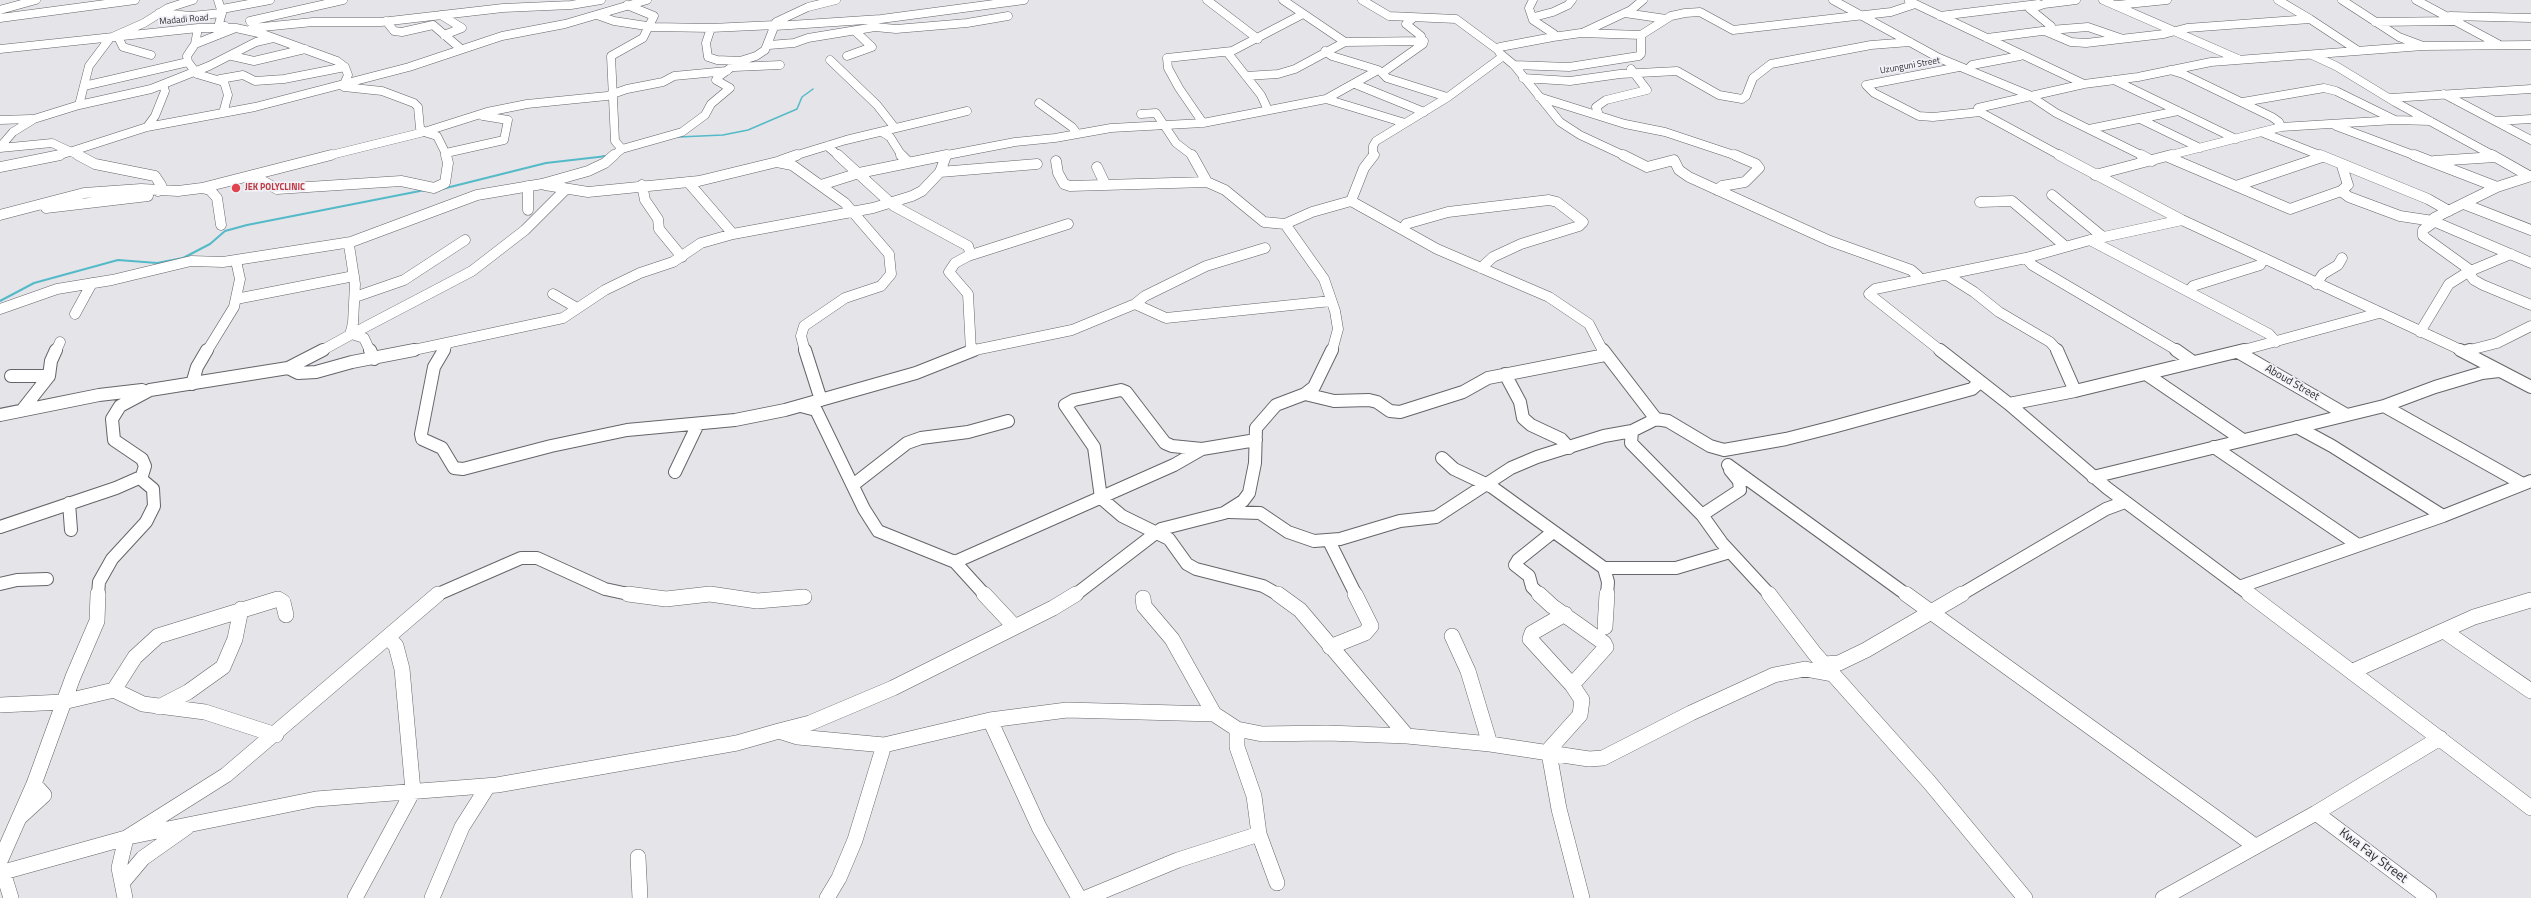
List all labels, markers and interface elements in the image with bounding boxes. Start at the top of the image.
street label: Madadi Road [159,12,209,28]
street label: Uzunguni Street [1879,55,1941,77]
marker: JEK POLYCLINIC [230,182,242,194]
place label: JEK POLYCLINIC [245,183,305,193]
street label: Aboud Street [2262,362,2322,404]
street label: Kwa Fay Street [2336,825,2410,887]

